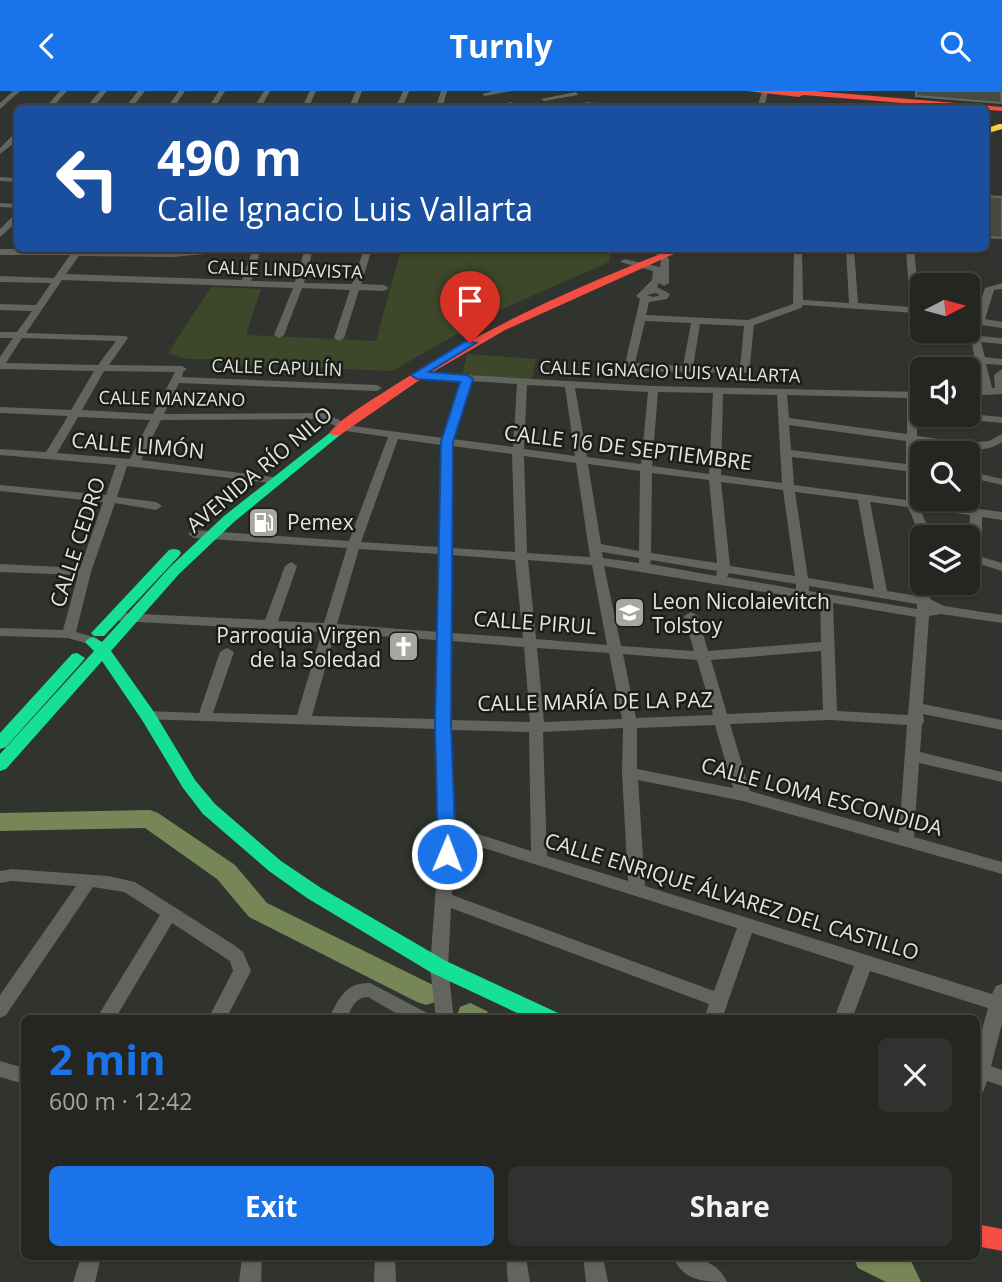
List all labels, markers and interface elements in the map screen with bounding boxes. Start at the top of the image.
text: Turnly [449,24,553,67]
icon: back [28,27,66,65]
icon: search [936,27,974,65]
text: 490 m [157,124,302,190]
icon: left [42,133,133,224]
text: Calle Ignacio Luis Vallarta [157,187,533,230]
street label: CALLE LINDAVISTA [207,254,364,284]
pin [440,271,500,343]
north arrow [910,273,980,343]
map controls [910,273,980,595]
icon: arrive [451,282,489,320]
street label: CALLE CAPULÍN [211,353,343,381]
street label: CALLE IGNACIO LUIS VALLARTA [539,354,801,388]
button: sound [910,357,980,427]
street label: CALLE MANZANO [99,385,245,411]
street label: AVENIDA RÍO NILO [180,400,338,538]
street label: CALLE 16 DE SEPTIEMBRE [503,418,753,476]
street label: CALLE LIMÓN [70,425,206,465]
button: search [910,441,980,511]
street label: CALLE CEDRO [43,473,111,611]
fuel station icon: Pemex [247,505,281,539]
place label: Pemex [287,508,354,536]
button: layers [910,525,980,595]
place label: Leon Nicolaievitch Tolstoy [652,587,830,639]
school or university icon: Leon Nicolaievitch Tolstoy [612,596,646,630]
street label: CALLE PIRUL [473,604,597,640]
place label: Parroquia Virgen de la Soledad [216,621,381,673]
church icon: Parroquia Virgen de la Soledad [387,630,421,664]
street label: CALLE MARÍA DE LA PAZ [477,685,713,717]
street label: CALLE LOMA ESCONDIDA [698,750,946,842]
position arrow [410,817,484,891]
street label: CALLE ENRIQUE ÁLVAREZ DEL CASTILLO [542,826,922,966]
text: 2 min [49,1030,166,1087]
button: close [878,1038,952,1112]
text: 600 m · 12:42 [49,1085,192,1117]
button: Exit [49,1166,494,1246]
button: Share [508,1166,952,1246]

